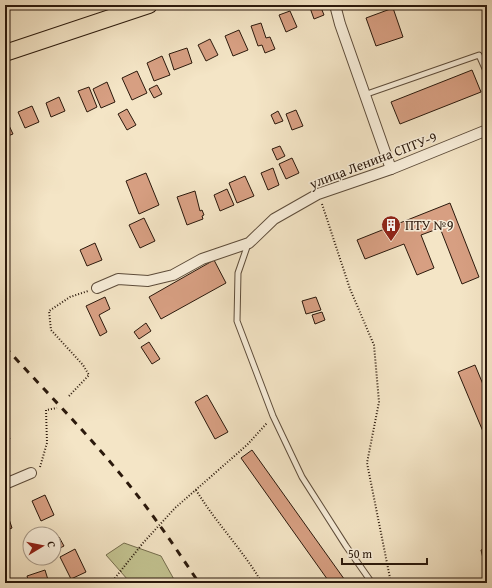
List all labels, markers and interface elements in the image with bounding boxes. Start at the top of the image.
street label: улица Ленина СПТУ-9 [305,126,440,194]
building icon: ПТУ №9 [380,214,402,242]
place label: ПТУ №9 [405,215,454,235]
north arrow [22,526,62,566]
text: С [43,540,60,549]
scale bar [342,540,427,566]
text: 50 m [348,545,372,562]

